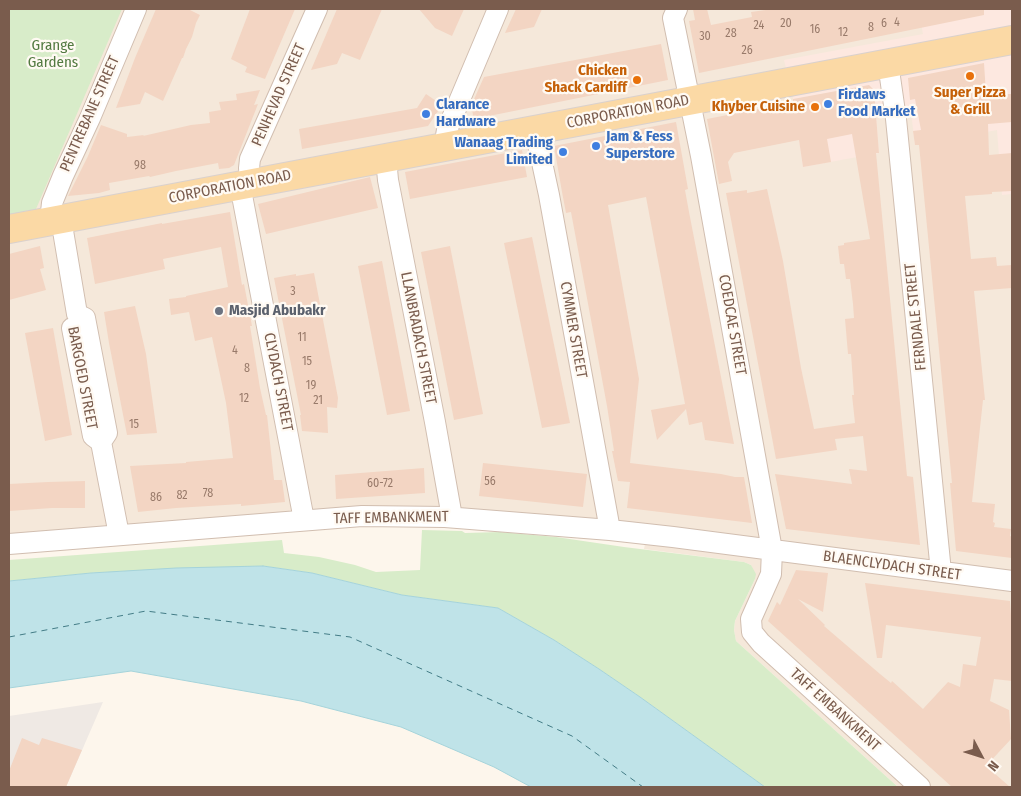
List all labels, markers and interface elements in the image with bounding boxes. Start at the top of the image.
house number: 4 [894,16,900,30]
house number: 20 [780,17,792,31]
house number: 6 [881,17,887,31]
house number: 24 [754,19,764,33]
house number: 8 [868,21,874,35]
house number: 16 [810,23,820,37]
house number: 12 [838,26,848,40]
house number: 28 [725,27,737,41]
house number: 30 [699,30,711,44]
park label: Grange Gardens [28,37,78,72]
street label: PENHEVAD STREET [248,41,310,149]
house number: 26 [741,44,753,58]
street label: PENTREBANE STREET [56,53,124,175]
place label: Chicken Shack Cardiff [544,62,627,97]
marker: Super Pizza & Grill [964,70,976,82]
marker: Chicken Shack Cardiff [631,74,643,86]
place label: Super Pizza & Grill [934,84,1006,119]
place label: Firdaws Food Market [838,86,915,121]
street label: CORPORATION ROAD [565,91,691,133]
place label: Clarance Hardware [436,96,496,131]
place label: Khyber Cuisine [712,98,805,116]
marker: Firdaws Food Market [822,98,834,110]
marker: Khyber Cuisine [809,101,821,113]
marker: Clarance Hardware [420,108,432,120]
place label: Jam & Fess Superstore [606,128,675,163]
place label: Wanaag Trading Limited [455,134,553,169]
marker: Jam & Fess Superstore [590,140,602,152]
marker: Wanaag Trading Limited [557,146,569,158]
house number: 98 [134,159,146,173]
street label: CORPORATION ROAD [167,166,293,208]
street label: FERNDALE STREET [901,262,931,372]
street label: LLANBRADACH STREET [396,270,440,406]
street label: COEDCAE STREET [714,273,750,377]
street label: CYMMER STREET [556,280,590,380]
house number: 3 [290,285,296,299]
place label: Masjid Abubakr [229,302,325,320]
marker: Masjid Abubakr [213,305,225,317]
street label: BARGOED STREET [63,325,101,431]
street label: CLYDACH STREET [260,331,296,433]
house number: 11 [297,331,307,345]
house number: 4 [232,344,238,358]
house number: 15 [302,355,312,369]
house number: 8 [244,362,250,376]
house number: 19 [306,379,316,393]
house number: 12 [239,392,249,406]
house number: 21 [313,394,323,408]
house number: 15 [129,418,139,432]
house number: 56 [484,475,496,489]
house number: 60-72 [367,477,393,491]
house number: 78 [203,487,213,501]
house number: 82 [176,489,188,503]
house number: 86 [150,491,162,505]
street label: TAFF EMBANKMENT [333,508,449,528]
street label: BLAENCLYDACH STREET [822,547,962,585]
street label: TAFF EMBANKMENT [786,665,884,755]
north arrow [956,731,1006,781]
text: N [984,757,1002,775]

